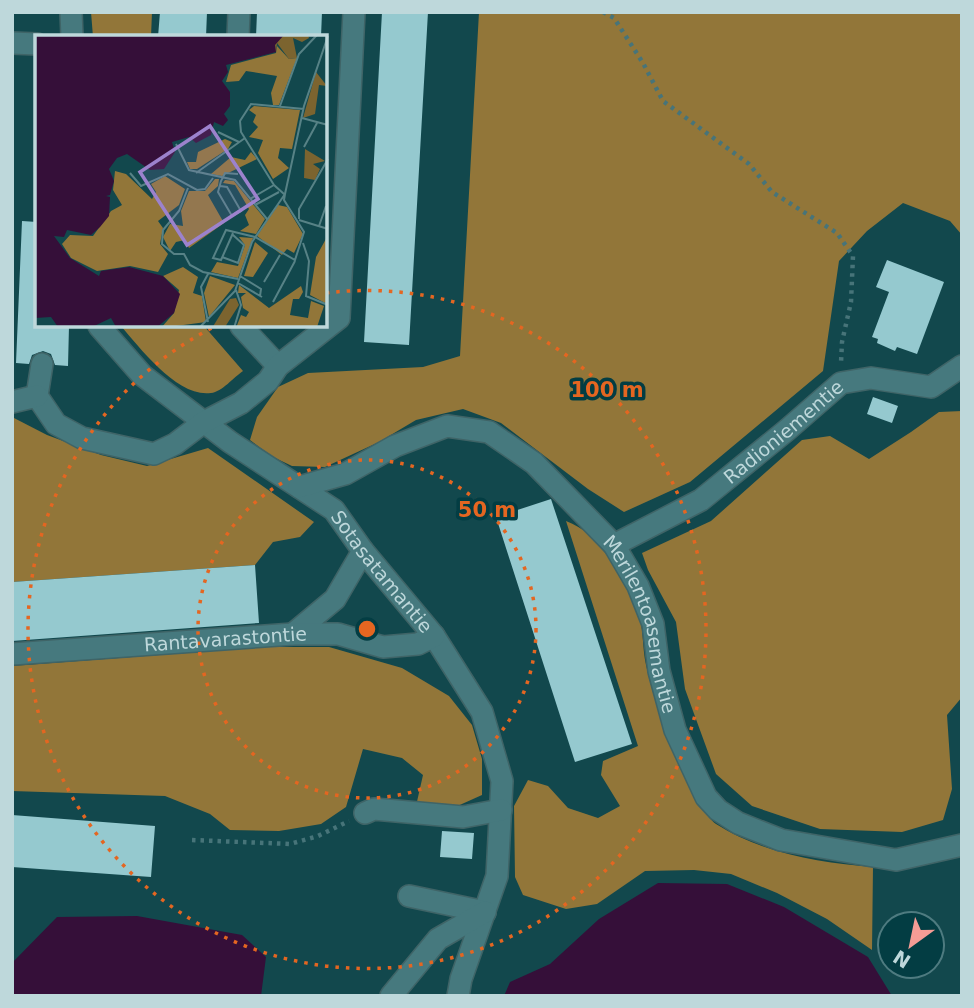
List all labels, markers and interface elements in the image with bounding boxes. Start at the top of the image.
inset map [35,35,327,327]
street label: Radioniementie [719,375,848,488]
text: 100 m [570,378,644,402]
text: 50 m [458,498,516,522]
street label: Sotasatamantie [327,506,437,637]
street label: Merilentoasemantie [599,530,681,716]
centre of rings [355,617,379,641]
street label: Rantavarastontie [143,623,307,656]
north arrow [876,910,946,980]
text: N [889,946,914,973]

